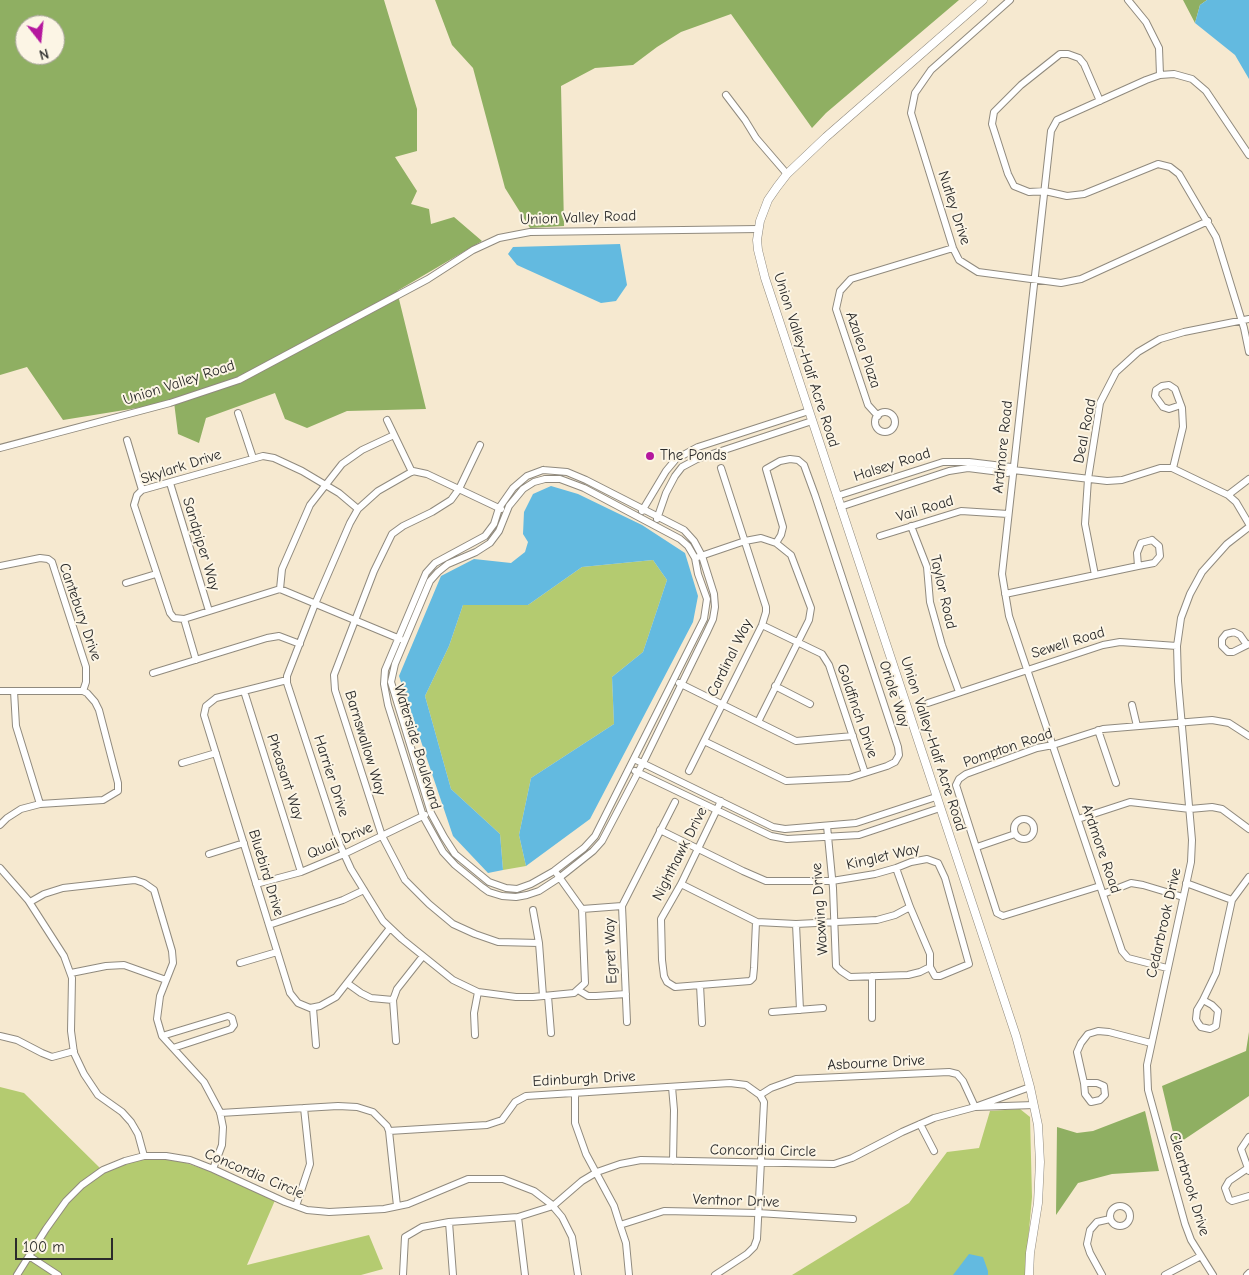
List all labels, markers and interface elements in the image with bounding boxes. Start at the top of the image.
north arrow [15,15,65,65]
text: N [37,45,51,63]
street label: Nutley Drive [934,169,974,247]
street label: Union Valley Road [520,207,636,229]
street label: Union Valley-Half Acre Road [769,270,843,450]
street label: Azalea Plaza [842,309,884,391]
street label: Union Valley Road [121,356,237,410]
street label: Deal Road [1070,397,1100,465]
street label: Ardmore Road [989,400,1017,494]
street label: Halsey Road [851,444,933,486]
street label: Skylark Drive [138,445,224,489]
place label: The Ponds [660,447,727,465]
marker: The Ponds [644,450,656,462]
street label: Vail Road [894,492,956,526]
street label: Sandpiper Way [178,495,224,593]
street label: Taylor Road [926,553,960,631]
street label: Cantebury Drive [55,561,105,663]
street label: Cardinal Way [703,616,757,700]
street label: Sewell Road [1029,623,1107,663]
street label: Union Valley-Half Acre Road [896,654,970,834]
street label: Oriole Way [875,658,913,730]
street label: Goldfinch Drive [832,662,882,760]
street label: Waterside Boulevard [389,682,445,812]
street label: Barnswallow Way [340,688,390,798]
street label: Pompton Road [961,724,1055,772]
street label: Pheasant Way [263,732,307,822]
street label: Harrier Drive [309,733,353,819]
street label: Ardmore Road [1077,802,1125,896]
street label: Nighthawk Drive [649,804,711,904]
street label: Quail Drive [304,819,376,863]
street label: Bluebird Drive [244,827,288,919]
street label: Kinglet Way [845,840,921,874]
street label: Waxwing Drive [808,862,832,956]
street label: Cedarbrook Drive [1143,866,1185,980]
street label: Egret Way [601,918,621,984]
street label: Asbourne Drive [827,1051,925,1075]
street label: Edinburgh Drive [532,1067,636,1091]
street label: Clearbrook Drive [1165,1130,1213,1238]
street label: Concordia Circle [710,1141,816,1161]
street label: Concordia Circle [202,1145,306,1203]
street label: Ventnor Drive [692,1190,780,1212]
scale bar [18,1228,115,1260]
text: 100 m [23,1238,65,1256]

